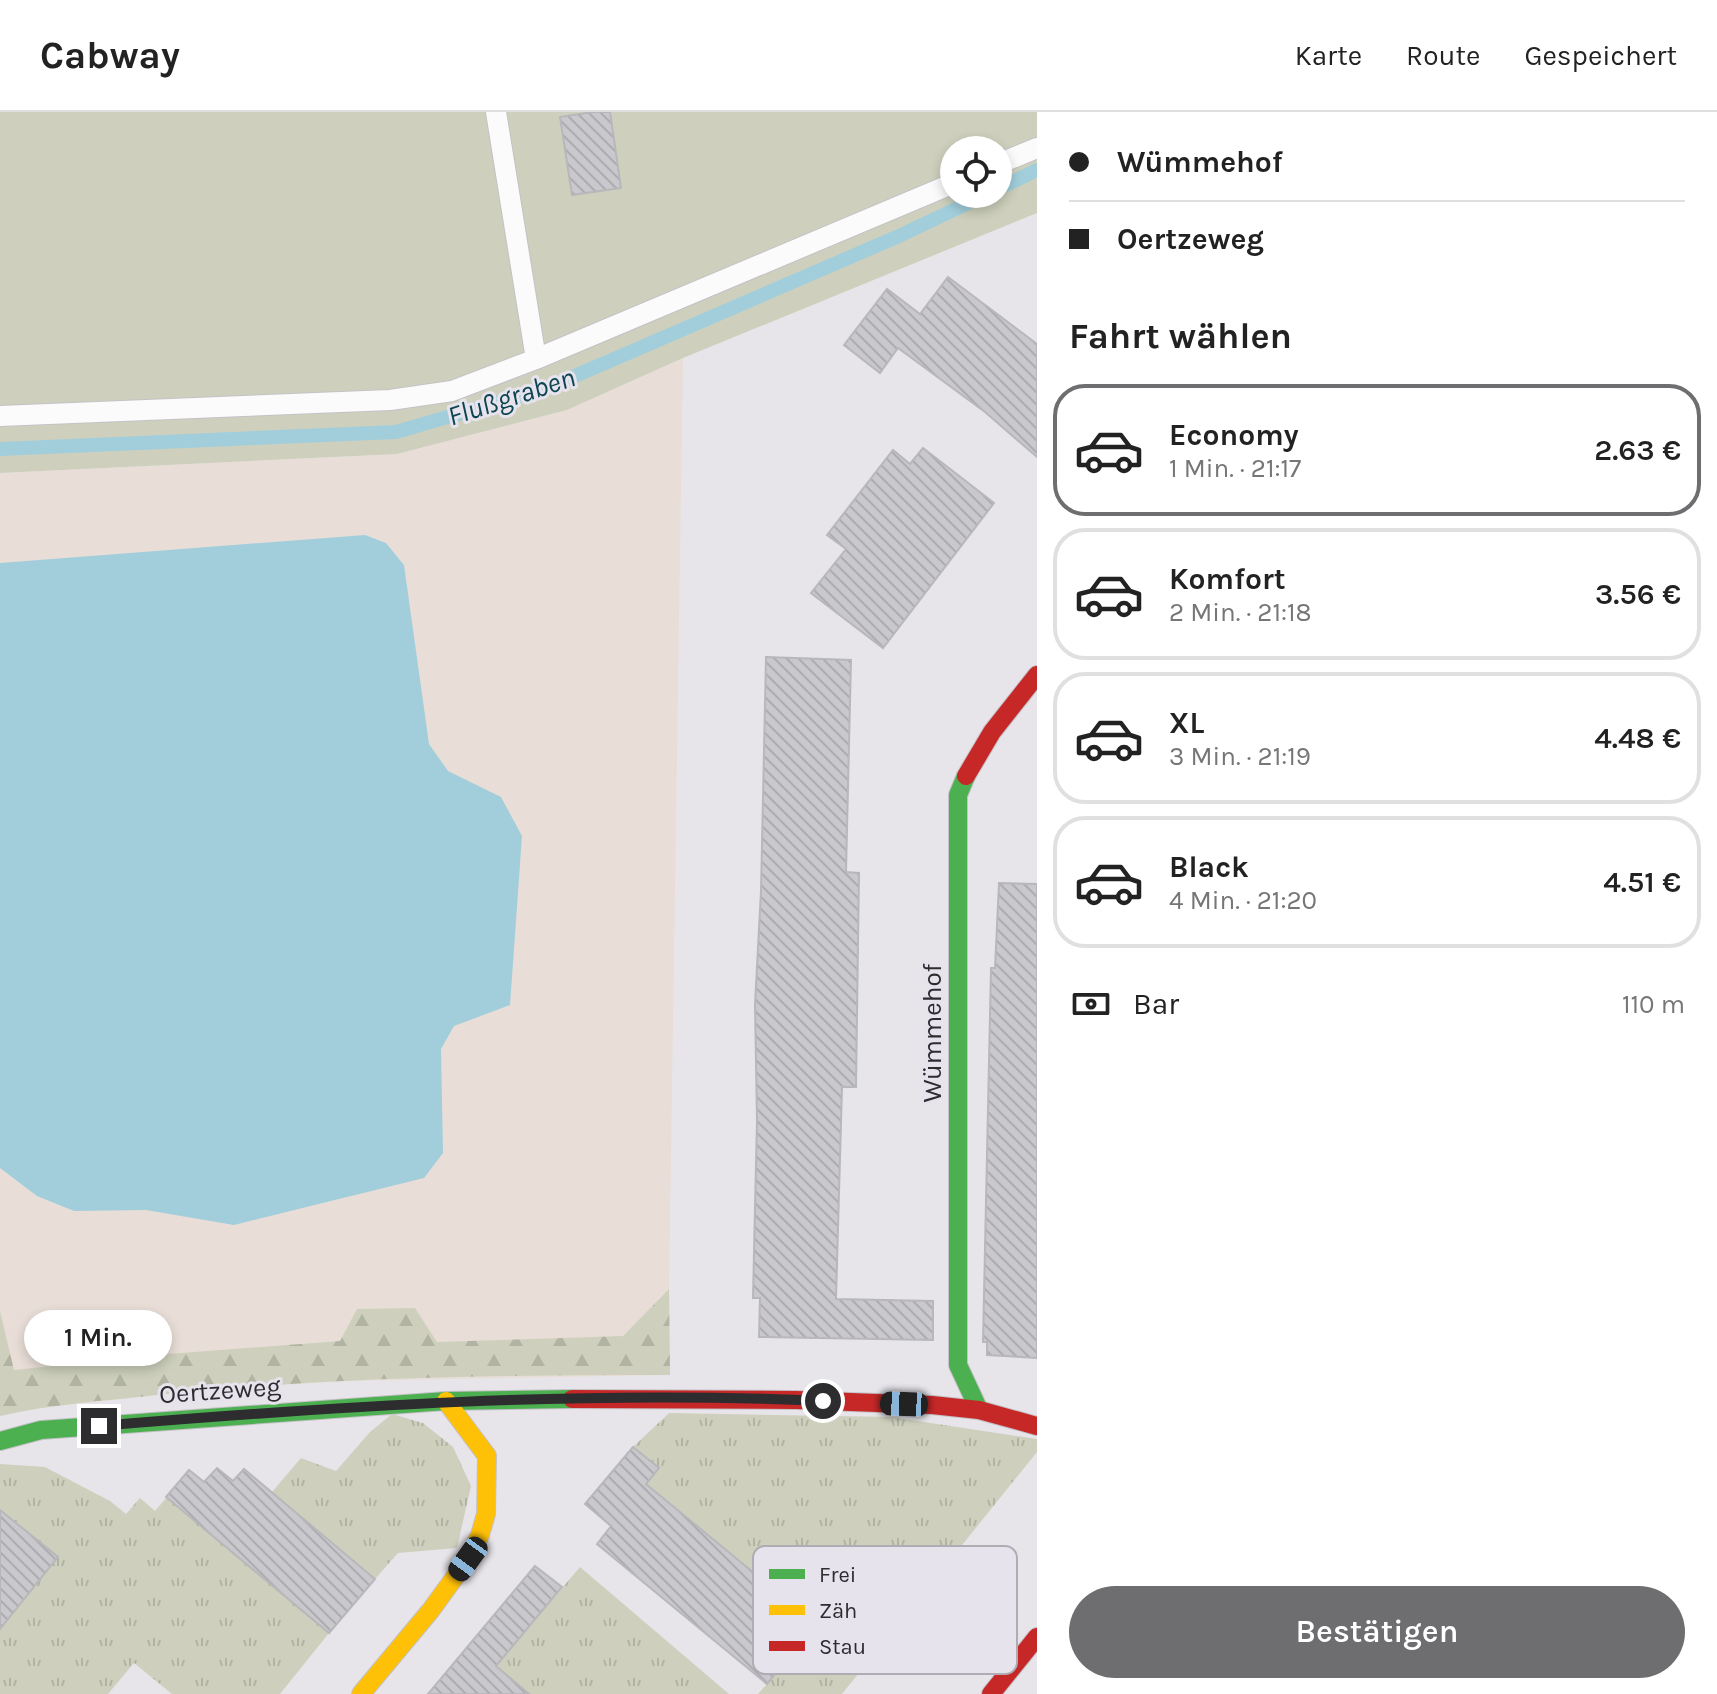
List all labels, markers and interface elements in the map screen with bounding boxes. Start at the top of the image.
text: Cabway [40,33,180,78]
text: Karte [1295,39,1362,72]
text: Route [1406,39,1480,72]
text: Gespeichert [1524,39,1677,72]
map controls [940,136,1012,208]
button: locate [940,136,1012,208]
text: Wümmehof [1117,144,1283,180]
text: Oertzeweg [1117,221,1264,257]
text: Fahrt wählen [1069,315,1292,357]
water label: Flußgraben [443,360,579,433]
icon: car [1073,414,1145,486]
text: Economy [1169,417,1299,453]
text: 2.63 € [1594,432,1681,468]
text: 1 Min. · 21:17 [1169,453,1301,484]
icon: car [1073,558,1145,630]
text: Komfort [1169,561,1286,597]
text: 3.56 € [1595,576,1681,612]
text: 2 Min. · 21:18 [1169,597,1312,628]
icon: car [1073,702,1145,774]
text: XL [1169,705,1204,741]
text: 4.48 € [1594,720,1681,756]
text: 3 Min. · 21:19 [1169,741,1311,772]
icon: car [1073,846,1145,918]
text: Black [1169,849,1249,885]
text: 4.51 € [1603,864,1681,900]
text: 4 Min. · 21:20 [1169,885,1317,916]
street label: Wümmehof [917,962,948,1103]
icon: cash [1069,982,1113,1026]
text: Bar [1133,986,1179,1022]
text: 110 m [1622,989,1685,1020]
callout: 1 Min. [25,1310,173,1366]
text: 1 Min. [64,1322,132,1353]
street label: Oertzeweg [158,1371,282,1410]
route start [805,1383,841,1419]
car [880,1391,928,1417]
route end [81,1408,117,1444]
car [444,1533,492,1585]
legend [753,1546,1017,1674]
text: Frei [819,1562,856,1588]
button: Bestätigen [1069,1586,1685,1678]
text: Zäh [819,1598,857,1624]
text: Stau [819,1634,866,1660]

